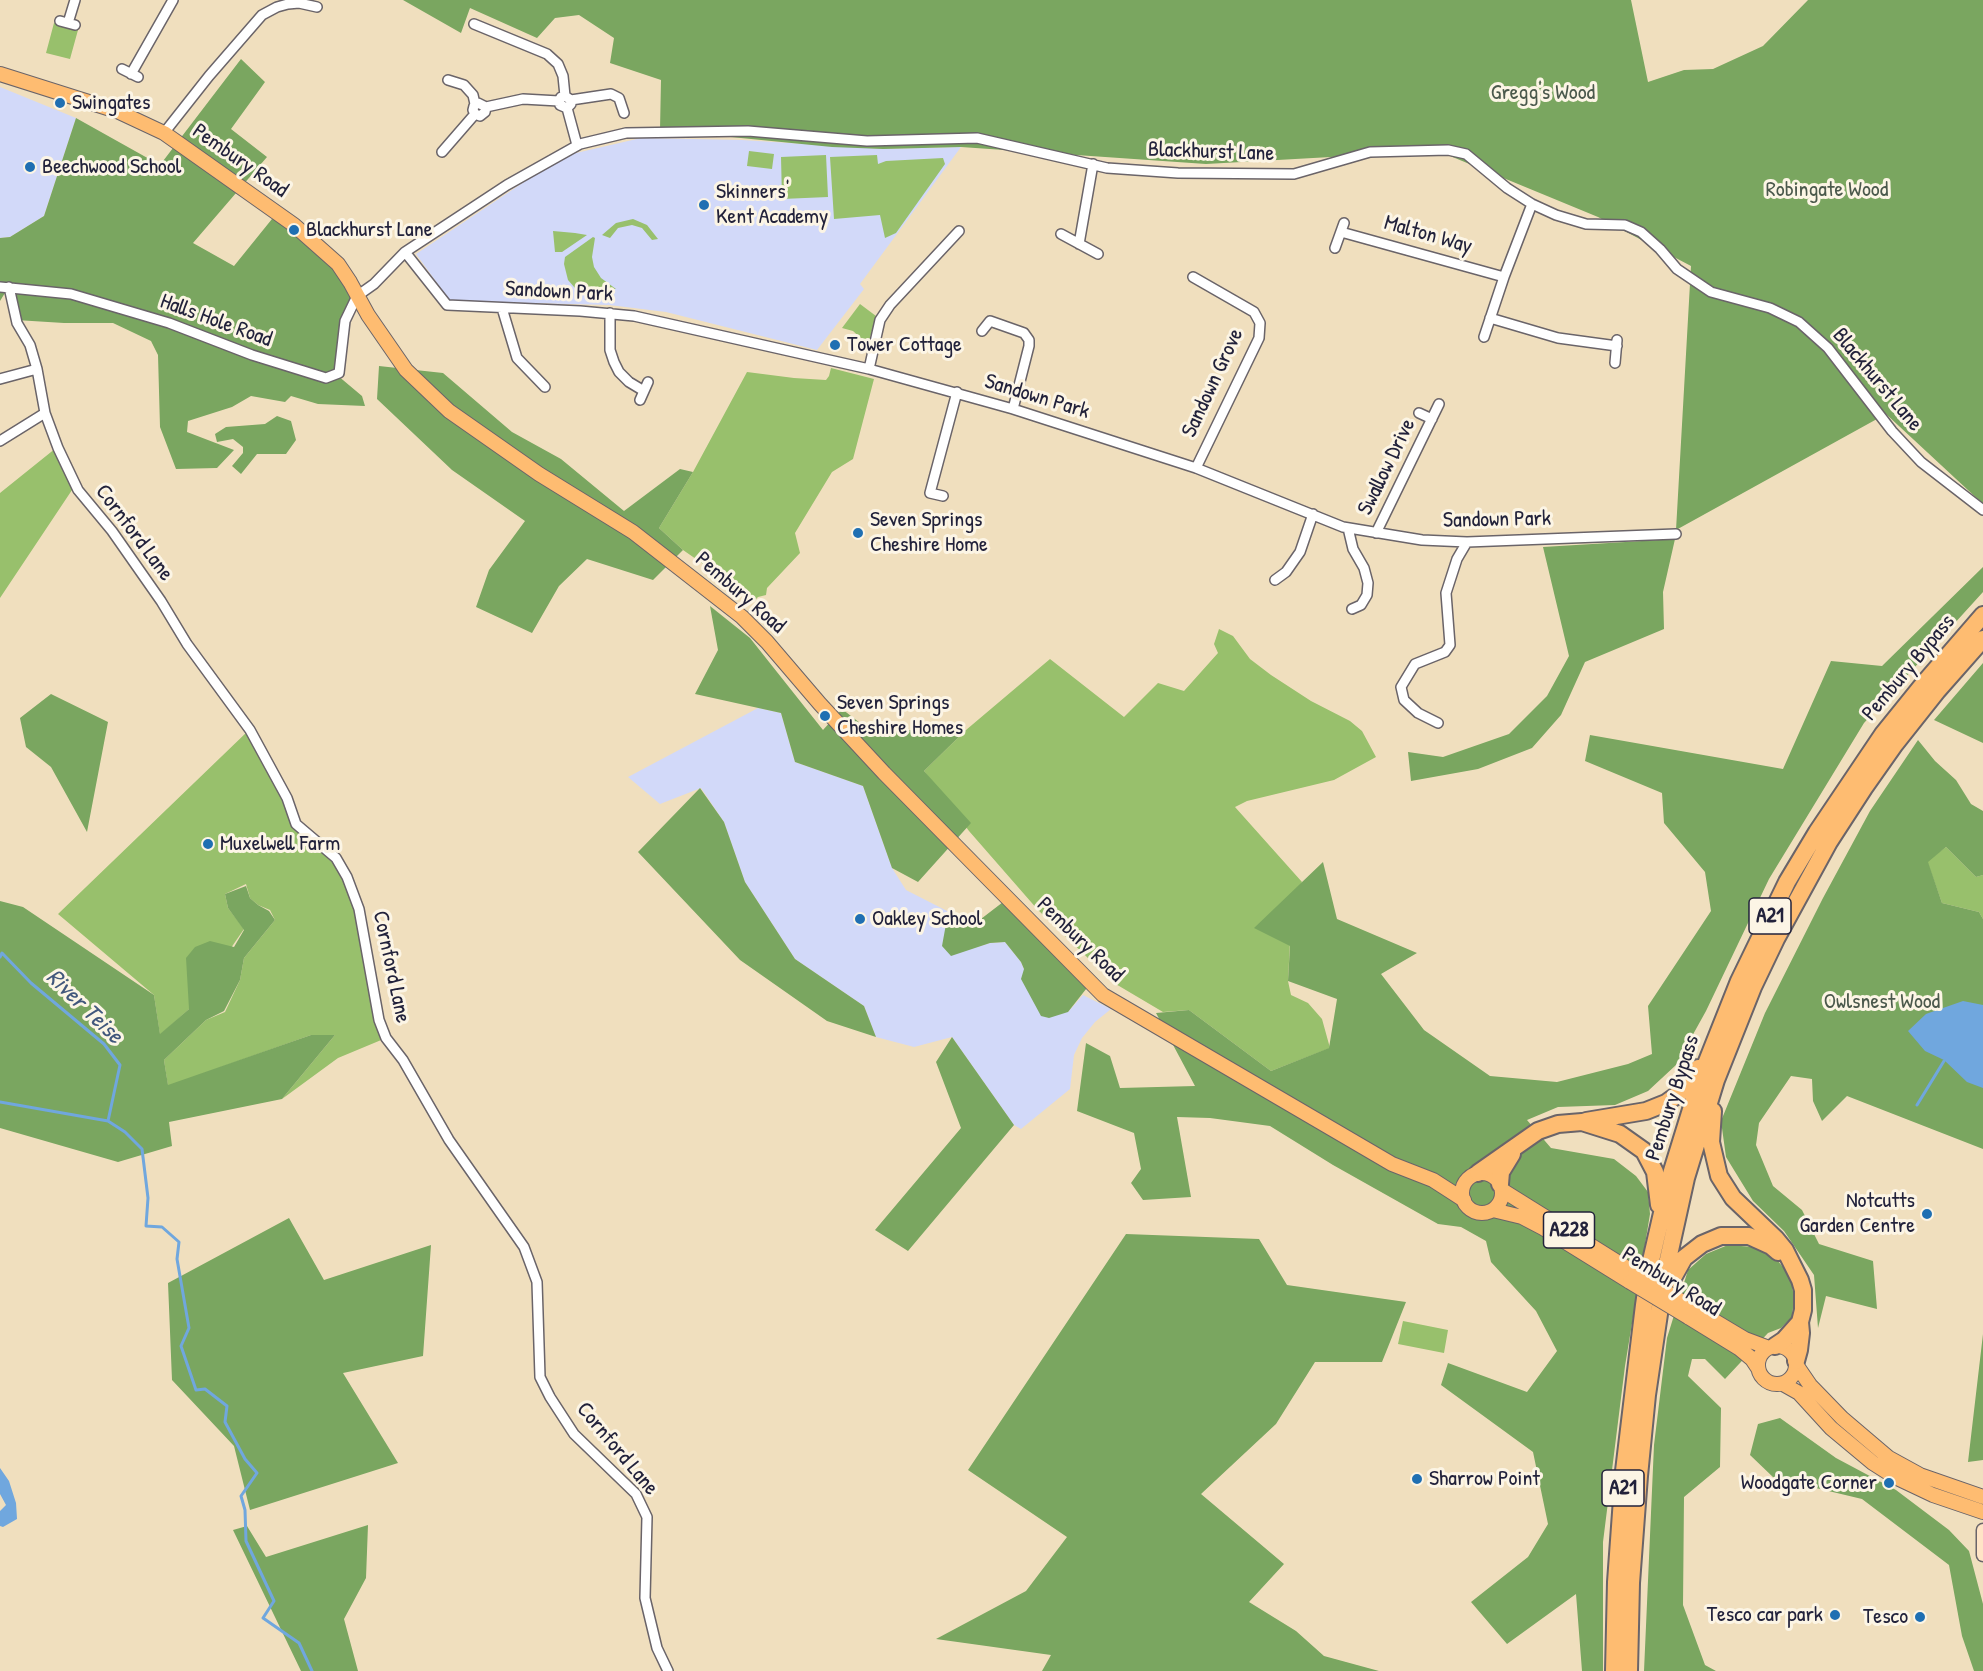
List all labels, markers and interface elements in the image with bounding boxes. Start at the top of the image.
park label: Gregg's Wood [1491,80,1595,106]
place label: Swingates [72,90,150,116]
marker: Swingates [53,96,67,110]
street label: Pembury Road [187,118,293,204]
street label: Blackhurst Lane [1147,137,1275,167]
place label: Beechwood School [42,154,181,180]
marker: Beechwood School [23,160,37,174]
park label: Robingate Wood [1766,177,1888,203]
place label: Skinners' Kent Academy [716,179,828,230]
marker: Skinners' Kent Academy [697,198,711,212]
street label: Malton Way [1381,210,1475,260]
place label: Blackhurst Lane [306,217,432,243]
marker: Blackhurst Lane [287,223,301,237]
street label: Sandown Park [504,276,614,308]
street label: Halls Hole Road [157,289,275,353]
street label: Blackhurst Lane [1826,323,1928,437]
street label: Sandown Grove [1176,325,1250,441]
place label: Tower Cottage [847,332,962,358]
marker: Tower Cottage [828,338,842,352]
street label: Sandown Park [981,369,1093,425]
street label: Swallow Drive [1352,415,1422,519]
street label: Cornford Lane [89,480,179,586]
street label: Sandown Park [1443,506,1551,534]
place label: Seven Springs Cheshire Home [870,507,988,558]
marker: Seven Springs Cheshire Home [851,526,865,540]
street label: Pembury Road [689,547,791,639]
street label: Pembury Bypass [1857,610,1961,726]
place label: Seven Springs Cheshire Homes [837,690,963,742]
marker: Seven Springs Cheshire Homes [818,709,832,723]
place label: Muxelwell Farm [220,831,340,857]
marker: Muxelwell Farm [201,837,215,851]
street label: Pembury Road [1031,892,1129,988]
road number: A21 [1749,898,1791,934]
place label: Oakley School [872,906,982,932]
street label: Cornford Lane [366,909,416,1025]
marker: Oakley School [853,912,867,926]
water label: River Teise [40,964,128,1050]
park label: Owlsnest Wood [1824,989,1940,1015]
street label: Pembury Bypass [1640,1032,1706,1164]
place label: Notcutts Garden Centre [1799,1188,1915,1240]
marker: Notcutts Garden Centre [1920,1207,1934,1221]
road number: A228 [1544,1212,1594,1248]
street label: Pembury Road [1617,1241,1725,1323]
street label: Cornford Lane [570,1397,664,1501]
place label: Sharrow Point [1429,1466,1540,1492]
road number: A21 [1602,1470,1644,1506]
place label: Woodgate Corner [1741,1470,1877,1496]
marker: Sharrow Point [1410,1472,1424,1486]
marker: Woodgate Corner [1882,1476,1896,1490]
place label: Tesco car park [1707,1602,1823,1628]
place label: Tesco [1863,1604,1908,1630]
marker: Tesco car park [1828,1608,1842,1622]
marker: Tesco [1913,1610,1927,1624]

